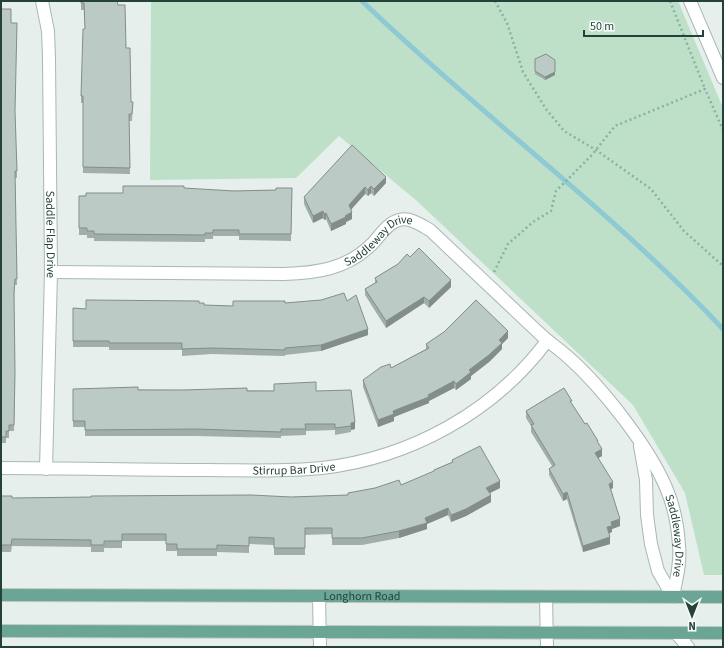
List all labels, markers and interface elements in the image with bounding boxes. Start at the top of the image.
scale bar [584,12,703,38]
text: 50 m [590,18,614,35]
street label: Saddle Flap Drive [41,191,59,278]
street label: Saddleway Drive [341,211,414,271]
street label: Stirrup Bar Drive [252,458,337,480]
street label: Saddleway Drive [660,492,687,578]
street label: Longhorn Road [324,588,400,605]
north arrow [672,596,712,636]
text: N [688,618,696,633]

